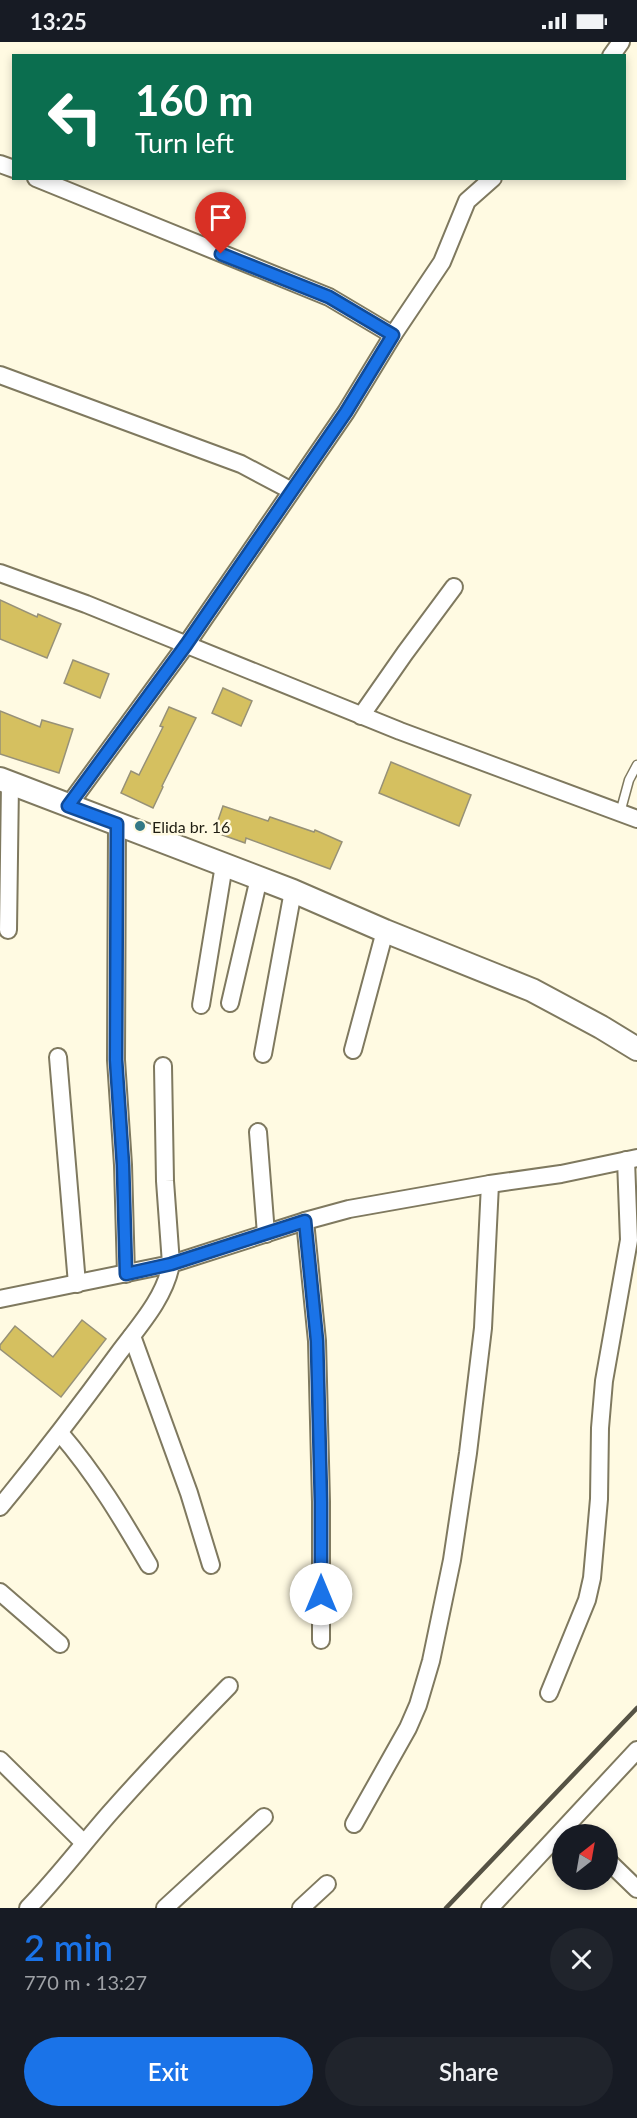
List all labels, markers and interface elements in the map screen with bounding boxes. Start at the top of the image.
text: 13:25 [30,8,87,35]
text: 160 m [135,75,253,125]
icon: left [36,78,114,156]
text: Turn left [135,126,234,159]
pin [195,192,246,254]
icon: arrive [204,201,237,234]
place label: Elida br. 16 [152,817,230,836]
marker: Elida br. 16 [133,819,147,833]
position arrow [289,1562,353,1626]
north arrow [552,1824,618,1890]
map controls [552,1824,618,1890]
text: 2 min [24,1925,113,1969]
button: close [550,1928,613,1991]
text: 770 m · 13:27 [24,1970,147,1994]
button: Exit [24,2037,313,2106]
button: Share [325,2037,613,2106]

